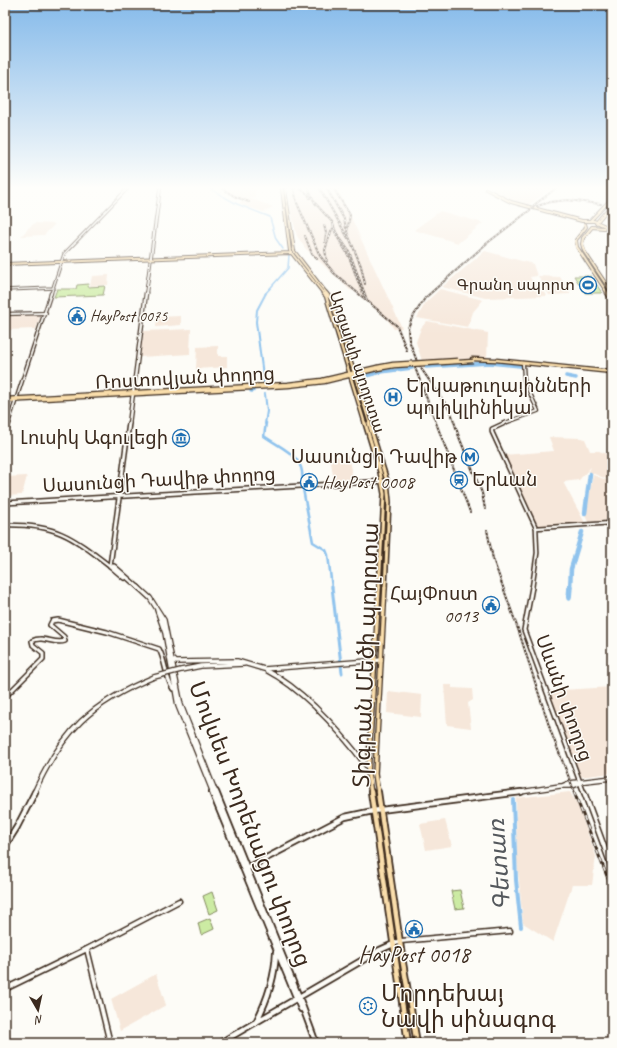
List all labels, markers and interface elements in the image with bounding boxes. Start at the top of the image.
place label: Գրանդ սպորտ [457,275,575,295]
sports icon: Գրանդ սպորտ [578,275,598,295]
street label: Արցախի պողոտա [325,289,389,435]
public building icon: HayPost 0075 [67,306,87,326]
place label: HayPost 0075 [90,306,168,326]
street label: Ռոստովյան փողոց [94,361,276,395]
place label: Երկաթուղայինների պոլիկլինիկա [406,374,591,420]
hospital icon: Երկաթուղայինների պոլիկլինիկա [383,387,403,407]
place label: Լուսիկ Ագուլեցի [20,426,168,450]
museum icon: Լուսիկ Ագուլեցի [171,428,191,448]
place label: Սասունցի Դավիթ [291,445,457,469]
metro station icon: Սասունցի Դավիթ [460,447,480,467]
street label: Սասունցի Դավիթ փողոց [42,462,276,498]
place label: Երևան [472,468,537,492]
place label: HayPost 0008 [322,470,416,494]
station icon: Երևան [449,470,469,490]
public building icon: HayPost 0008 [299,472,319,492]
street label: Տիգրան Մեծի պողոտա [347,522,385,788]
place label: ՀայՓոստ 0013 [390,582,479,628]
public building icon: ՀայՓոստ 0013 [481,595,501,615]
street label: Սևանի փողոց [530,631,598,765]
street label: Մովսես Խորենացու փողոց [182,677,318,971]
water label: Գետառ [481,817,517,912]
public building icon: HayPost 0018 [404,919,424,939]
place label: HayPost 0018 [358,940,472,969]
place label: Մորդեխայ Նավի սինագոգ [381,979,556,1034]
north arrow [18,990,58,1030]
synagogue icon: Մորդեխայ Նավի սինագոգ [358,996,378,1016]
text: N [33,1012,44,1028]

